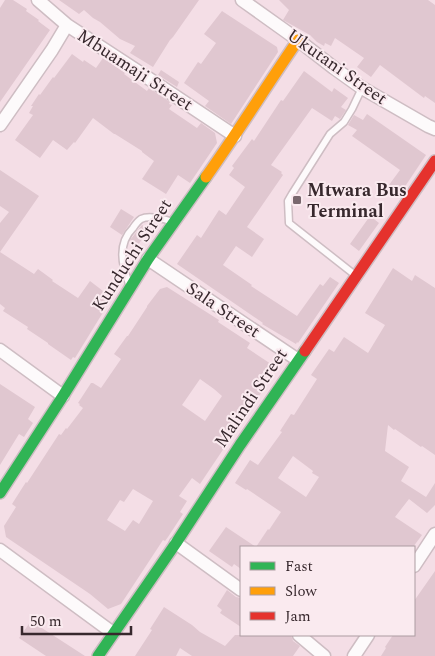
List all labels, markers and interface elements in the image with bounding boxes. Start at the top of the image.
street label: Mbuamaji Street [72,22,198,118]
street label: Ukutani Street [281,22,393,112]
place label: Mtwara Bus Terminal [307,177,407,225]
street label: Kunduchi Street [85,193,179,317]
marker: Mtwara Bus Terminal [291,194,303,206]
street label: Sala Street [180,275,266,345]
street label: Malindi Street [208,343,294,453]
legend [240,546,415,636]
text: Fast [285,555,313,578]
text: Slow [285,580,317,603]
scale bar [22,604,131,636]
text: Jam [285,605,311,628]
text: 50 m [30,610,62,633]

